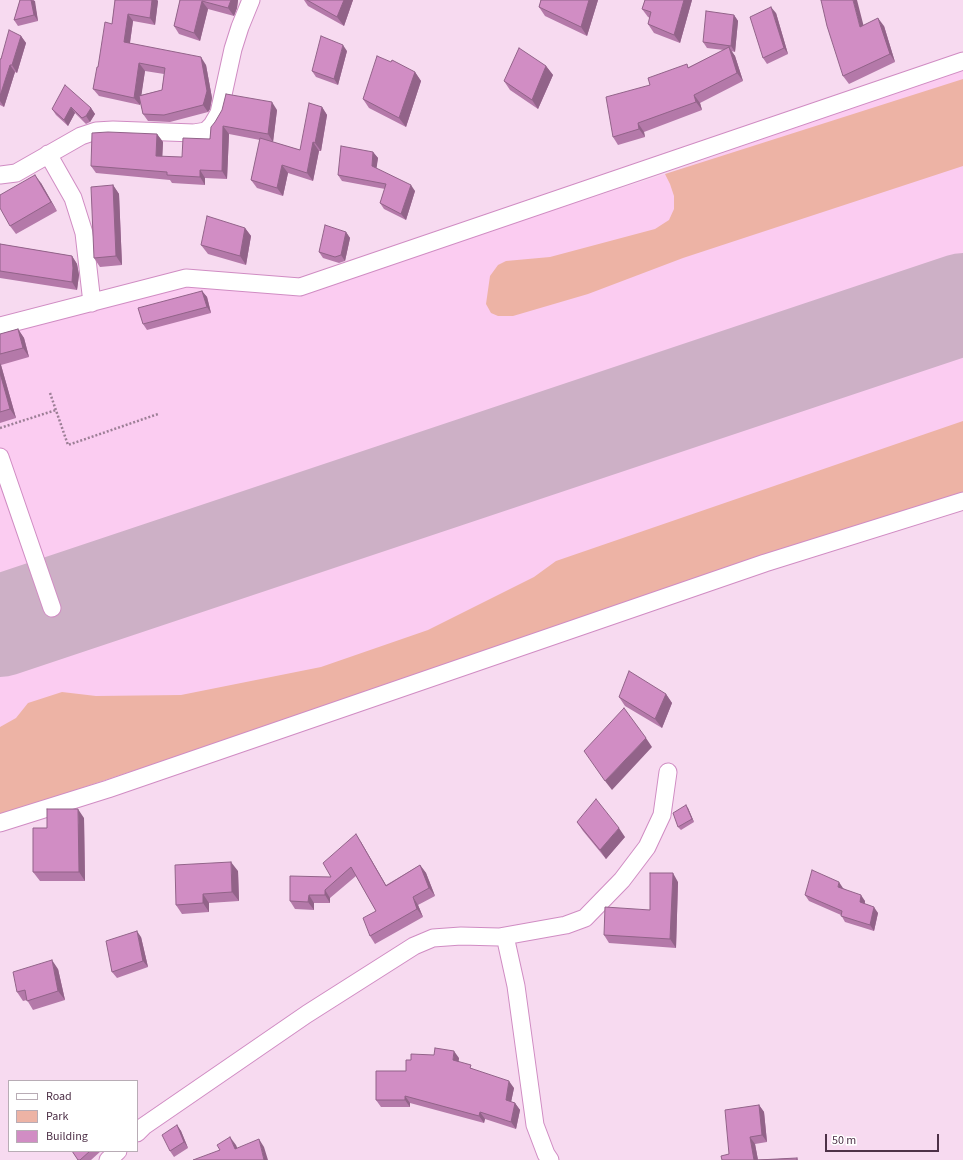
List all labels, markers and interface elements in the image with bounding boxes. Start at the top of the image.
legend [8,1080,138,1152]
text: Road [46,1088,72,1105]
text: Park [46,1108,68,1125]
scale bar [827,1126,941,1152]
text: Building [46,1128,88,1145]
text: 50 m [832,1132,856,1149]

